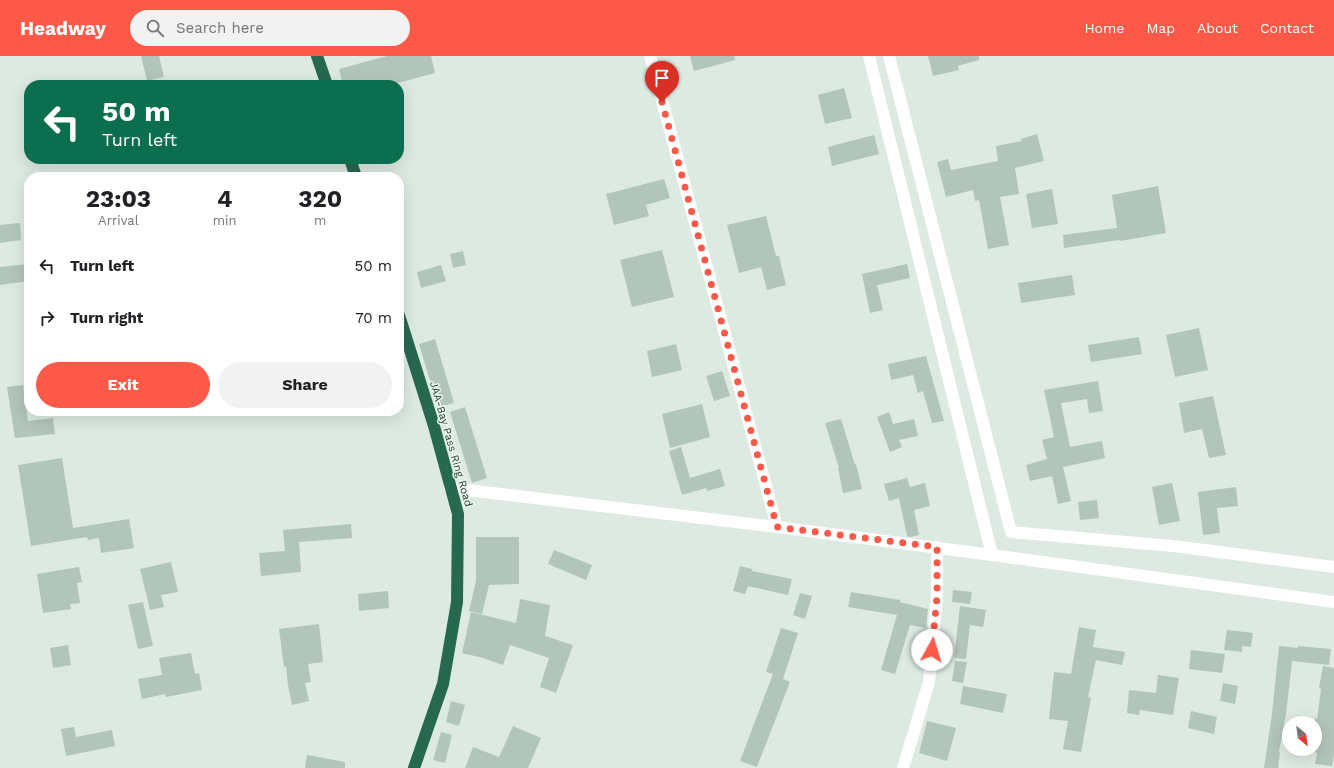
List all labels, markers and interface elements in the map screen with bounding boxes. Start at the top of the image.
search box [130,10,410,46]
text: Headway [20,17,106,40]
icon: search [144,17,166,39]
text: Search here [176,19,264,37]
text: Home [1084,20,1124,36]
text: Map [1146,20,1175,36]
text: About [1197,20,1238,36]
text: Contact [1260,20,1314,36]
pin [645,61,679,102]
icon: arrive [651,67,673,89]
text: 50 m [102,95,171,128]
icon: left [36,96,88,148]
text: Turn left [102,129,177,150]
text: 23:03 [86,185,151,213]
text: 4 [217,185,232,213]
text: 320 [298,185,342,213]
text: Arrival [98,213,139,228]
text: min [213,213,237,228]
text: m [314,213,326,228]
icon: left [36,255,58,277]
text: Turn left [70,257,134,275]
text: 50 m [355,257,392,275]
icon: right [36,307,58,329]
text: Turn right [70,309,143,327]
text: 70 m [355,309,392,327]
button: Exit [36,362,210,408]
button: Share [218,362,392,408]
street label: JAA-Bay Pass Ring Road [427,380,475,508]
position arrow [911,629,953,671]
north arrow [1282,716,1322,756]
map controls [1282,716,1322,756]

